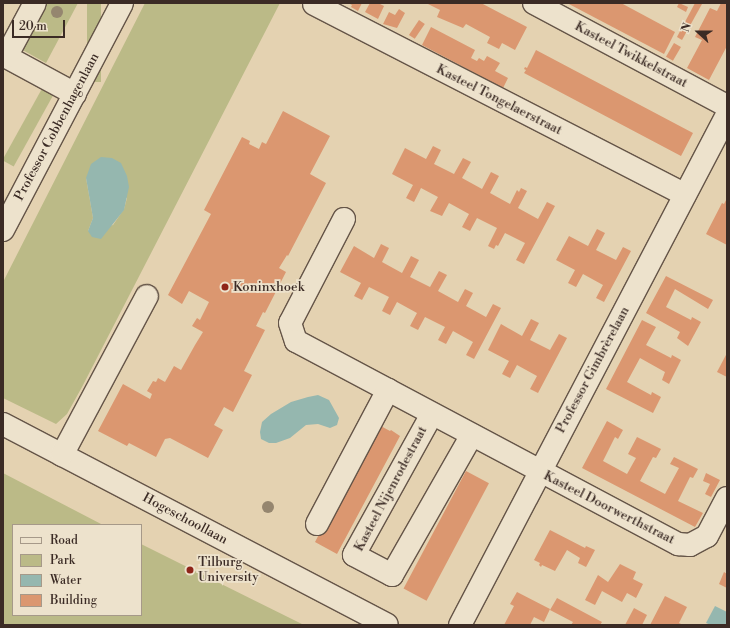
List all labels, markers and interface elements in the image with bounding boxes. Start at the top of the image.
scale bar [14,12,67,38]
north arrow [678,12,718,52]
text: 20 m [19,19,47,34]
street label: Kasteel Twikkelstraat [572,19,690,91]
text: N [679,21,695,34]
street label: Professor Cobbenhagenlaan [11,51,103,203]
street label: Kasteel Tongelaerstraat [434,61,564,139]
place label: Koninxhoek [233,279,304,295]
marker: Koninxhoek [220,282,230,292]
street label: Professor Gimbrèrelaan [553,304,633,436]
street label: Kasteel Nijenrodestraat [351,424,431,554]
street label: Kasteel Doorwerthstraat [541,468,677,548]
street label: Hogeschoollaan [140,490,230,548]
legend [12,524,142,616]
text: Road [50,533,78,548]
text: Park [50,553,75,568]
place label: Tilburg University [198,555,259,586]
marker: Tilburg University [185,565,195,575]
text: Water [50,573,82,588]
text: Building [50,593,97,608]

